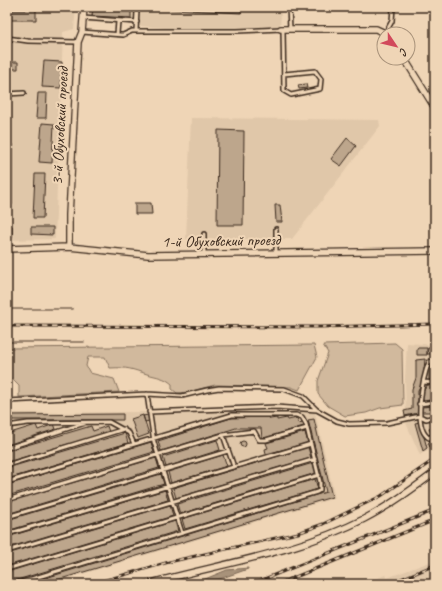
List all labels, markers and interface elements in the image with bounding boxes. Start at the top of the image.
north arrow [376,26,416,66]
text: С [396,46,411,59]
street label: 3-й Обуховский проезд [47,65,73,185]
street label: 1-й Обуховский проезд [162,230,282,252]

